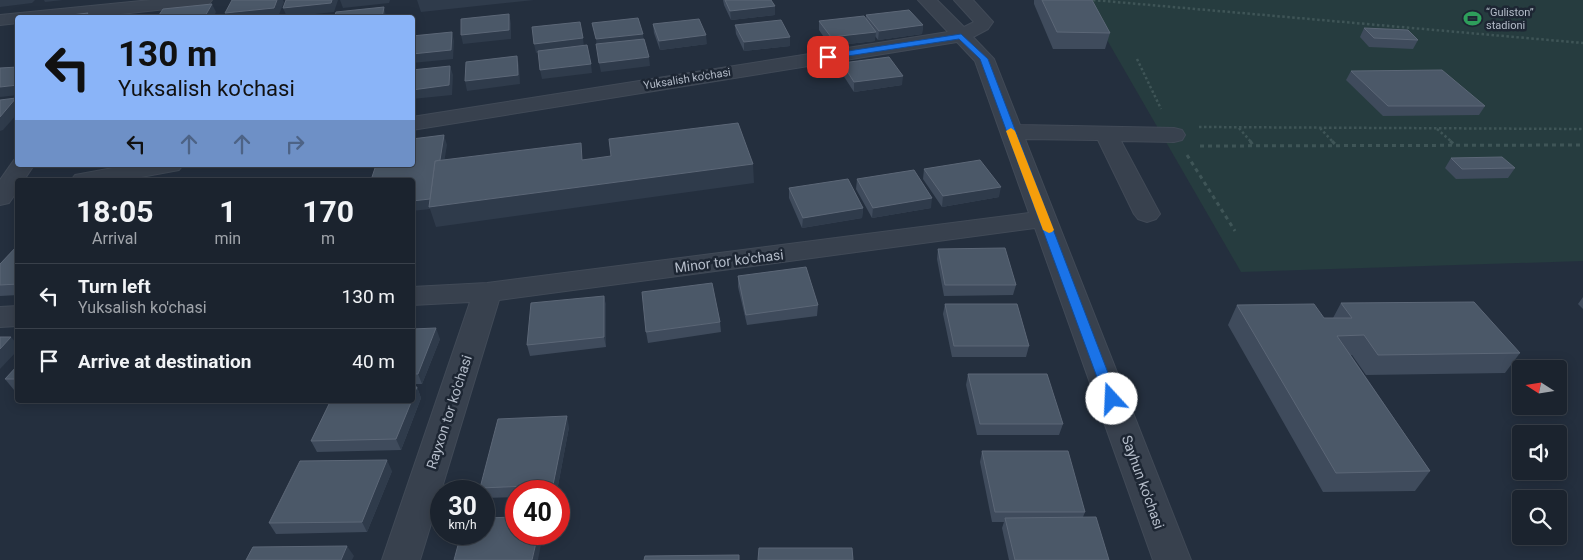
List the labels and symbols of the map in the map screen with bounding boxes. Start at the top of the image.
place label: “Guliston” stadioni [1486,6,1534,32]
sports icon: “Guliston” stadioni [1462,8,1482,28]
pin [807,36,849,78]
street label: Yuksalish ko'chasi [642,66,732,92]
street label: Minor tor ko'chasi [674,246,784,276]
street label: Rayxon tor ko'chasi [423,353,475,471]
north arrow [1512,360,1568,415]
position arrow [1085,372,1137,424]
street label: Sayhun ko'chasi [1119,433,1167,531]
speed limit sign: 40 [505,480,570,545]

